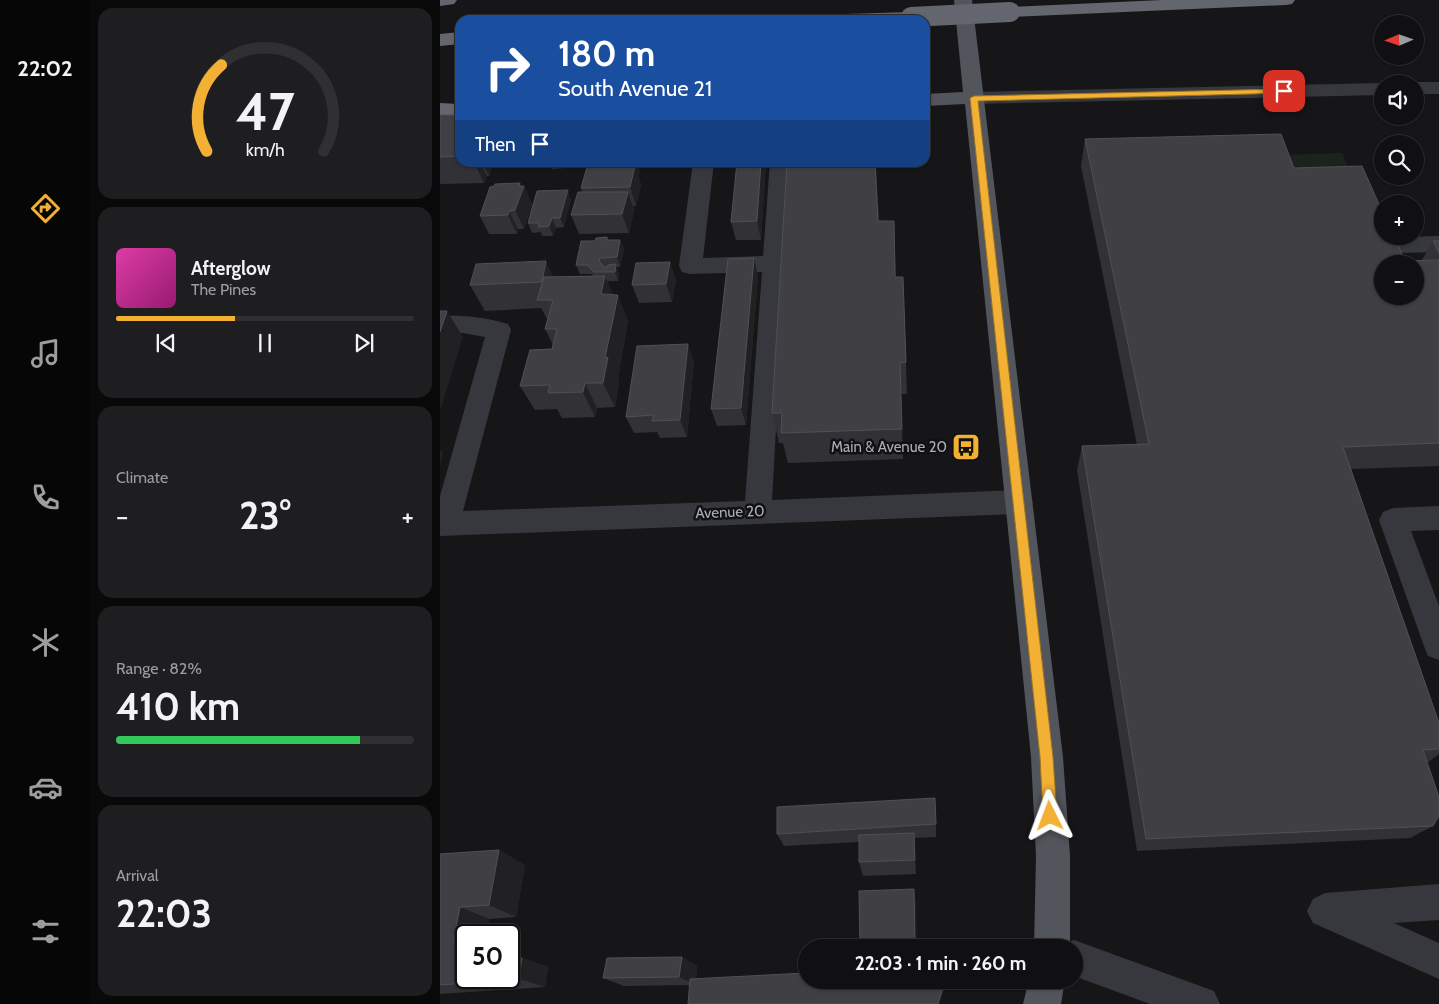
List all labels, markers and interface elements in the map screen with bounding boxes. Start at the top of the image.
north arrow [1374,15,1424,65]
map controls [1374,15,1424,305]
text: 180 m [558,32,655,75]
icon: right [475,35,540,100]
text: 22:02 [17,55,73,82]
pin [1263,70,1305,112]
text: South Avenue 21 [558,75,712,102]
button: sound [1374,75,1424,125]
icon: arrive [1270,77,1298,105]
text: 47 [236,80,295,143]
icon: arrive [526,130,554,158]
text: Then [475,133,516,156]
button: search [1374,135,1424,185]
text: km/h [245,139,285,160]
icon: directions [28,191,63,226]
button: + [1374,195,1424,245]
button: − [1374,255,1424,305]
text: Afterglow [191,257,271,280]
text: The Pines [191,280,256,299]
icon: previous [152,329,180,357]
icon: pause [251,329,279,357]
icon: next [350,329,378,357]
icon: music [28,336,63,371]
bus stop icon: Main & Avenue 20 [951,432,981,462]
place label: Main & Avenue 20 [831,438,947,456]
text: Climate [116,468,168,487]
icon: phone [28,480,63,515]
text: 23° [239,492,291,539]
text: − [116,499,128,533]
text: + [402,499,414,533]
street label: Avenue 20 [695,502,765,522]
icon: climate [28,625,63,660]
text: Range · 82% [116,659,202,678]
text: 410 km [116,683,240,730]
icon: car [28,770,63,805]
position arrow [1023,789,1075,841]
text: Arrival [116,866,159,885]
text: 22:03 [116,890,212,937]
icon: filters [28,914,63,949]
speed limit sign: 50 [455,924,520,989]
text: 22:03 · 1 min · 260 m [855,952,1026,975]

